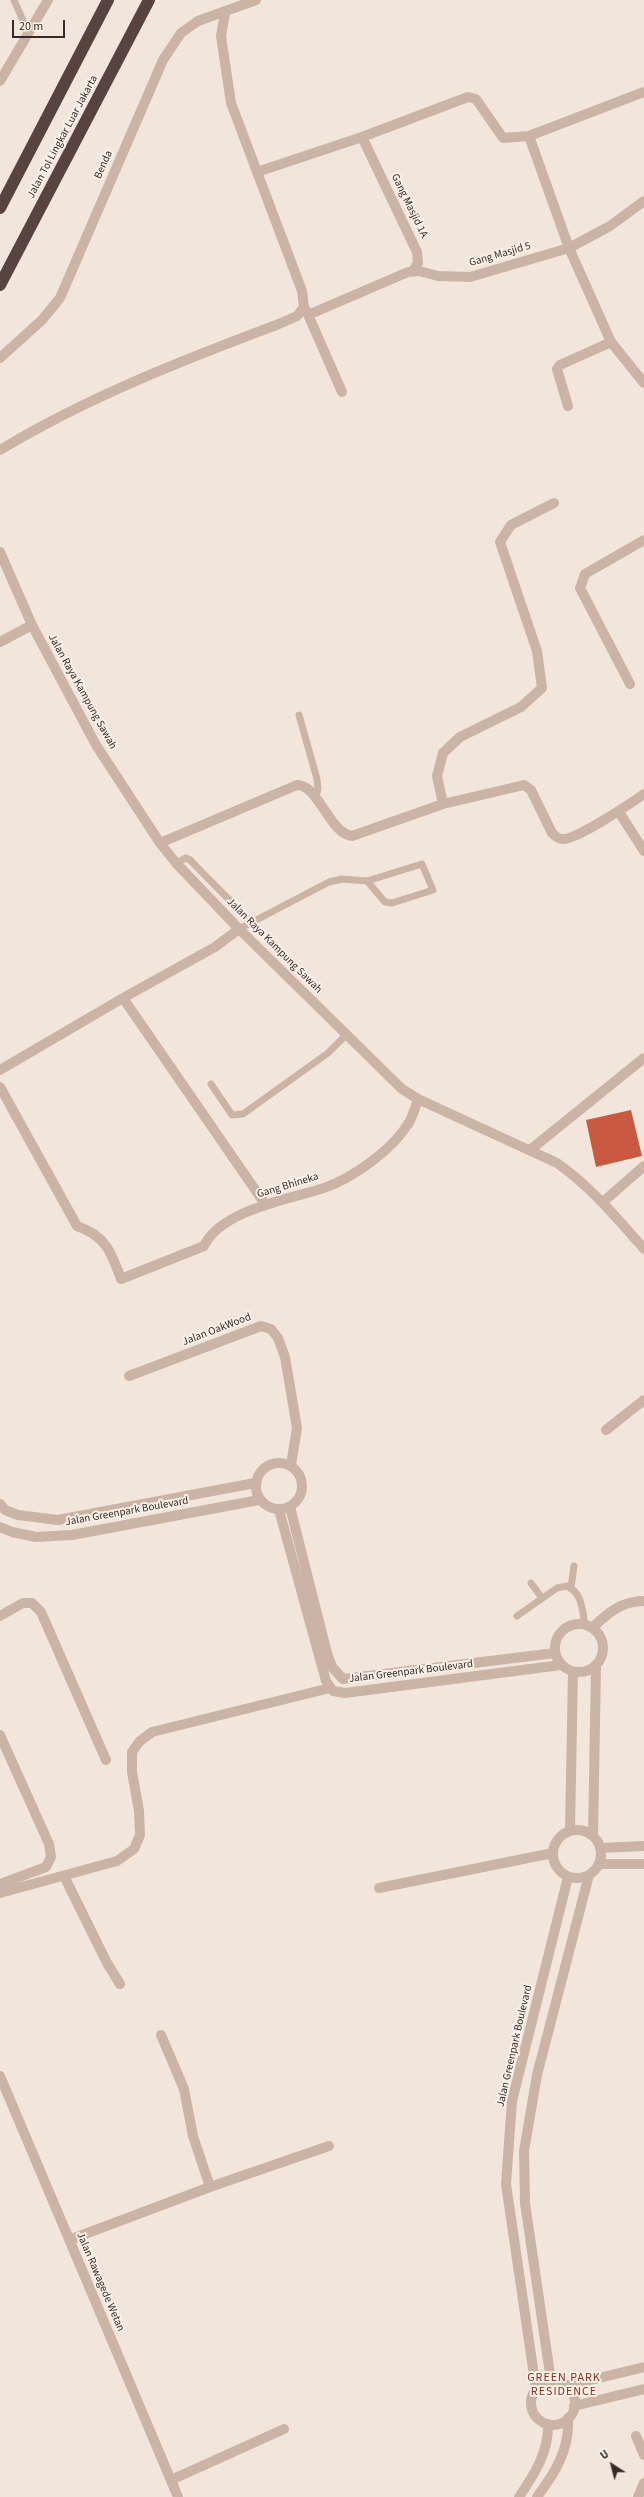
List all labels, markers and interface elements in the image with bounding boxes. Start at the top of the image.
scale bar [14,12,67,38]
text: 20 m [19,18,43,35]
street label: Jalan Tol Lingkar Luar Jakarta [25,73,101,201]
street label: Benda [92,149,116,181]
street label: Gang Masjid 1A [388,172,430,240]
street label: Gang Masjid 5 [468,240,532,270]
street label: Jalan Raya Kampung Sawah [45,632,119,752]
street label: Jalan Raya Kampung Sawah [224,896,324,996]
street label: Gang Bhineka [256,1170,320,1202]
street label: Jalan OakWood [181,1311,253,1349]
street label: Jalan Greenpark Boulevard [64,1495,190,1529]
street label: Jalan Greenpark Boulevard [348,1658,474,1686]
street label: Jalan Greenpark Boulevard [495,1984,535,2108]
street label: Jalan Rawagede Wetan [73,2231,127,2333]
district label: GREEN PARK RESIDENCE [527,2371,601,2399]
north arrow [592,2445,632,2485]
text: U [597,2447,612,2463]

